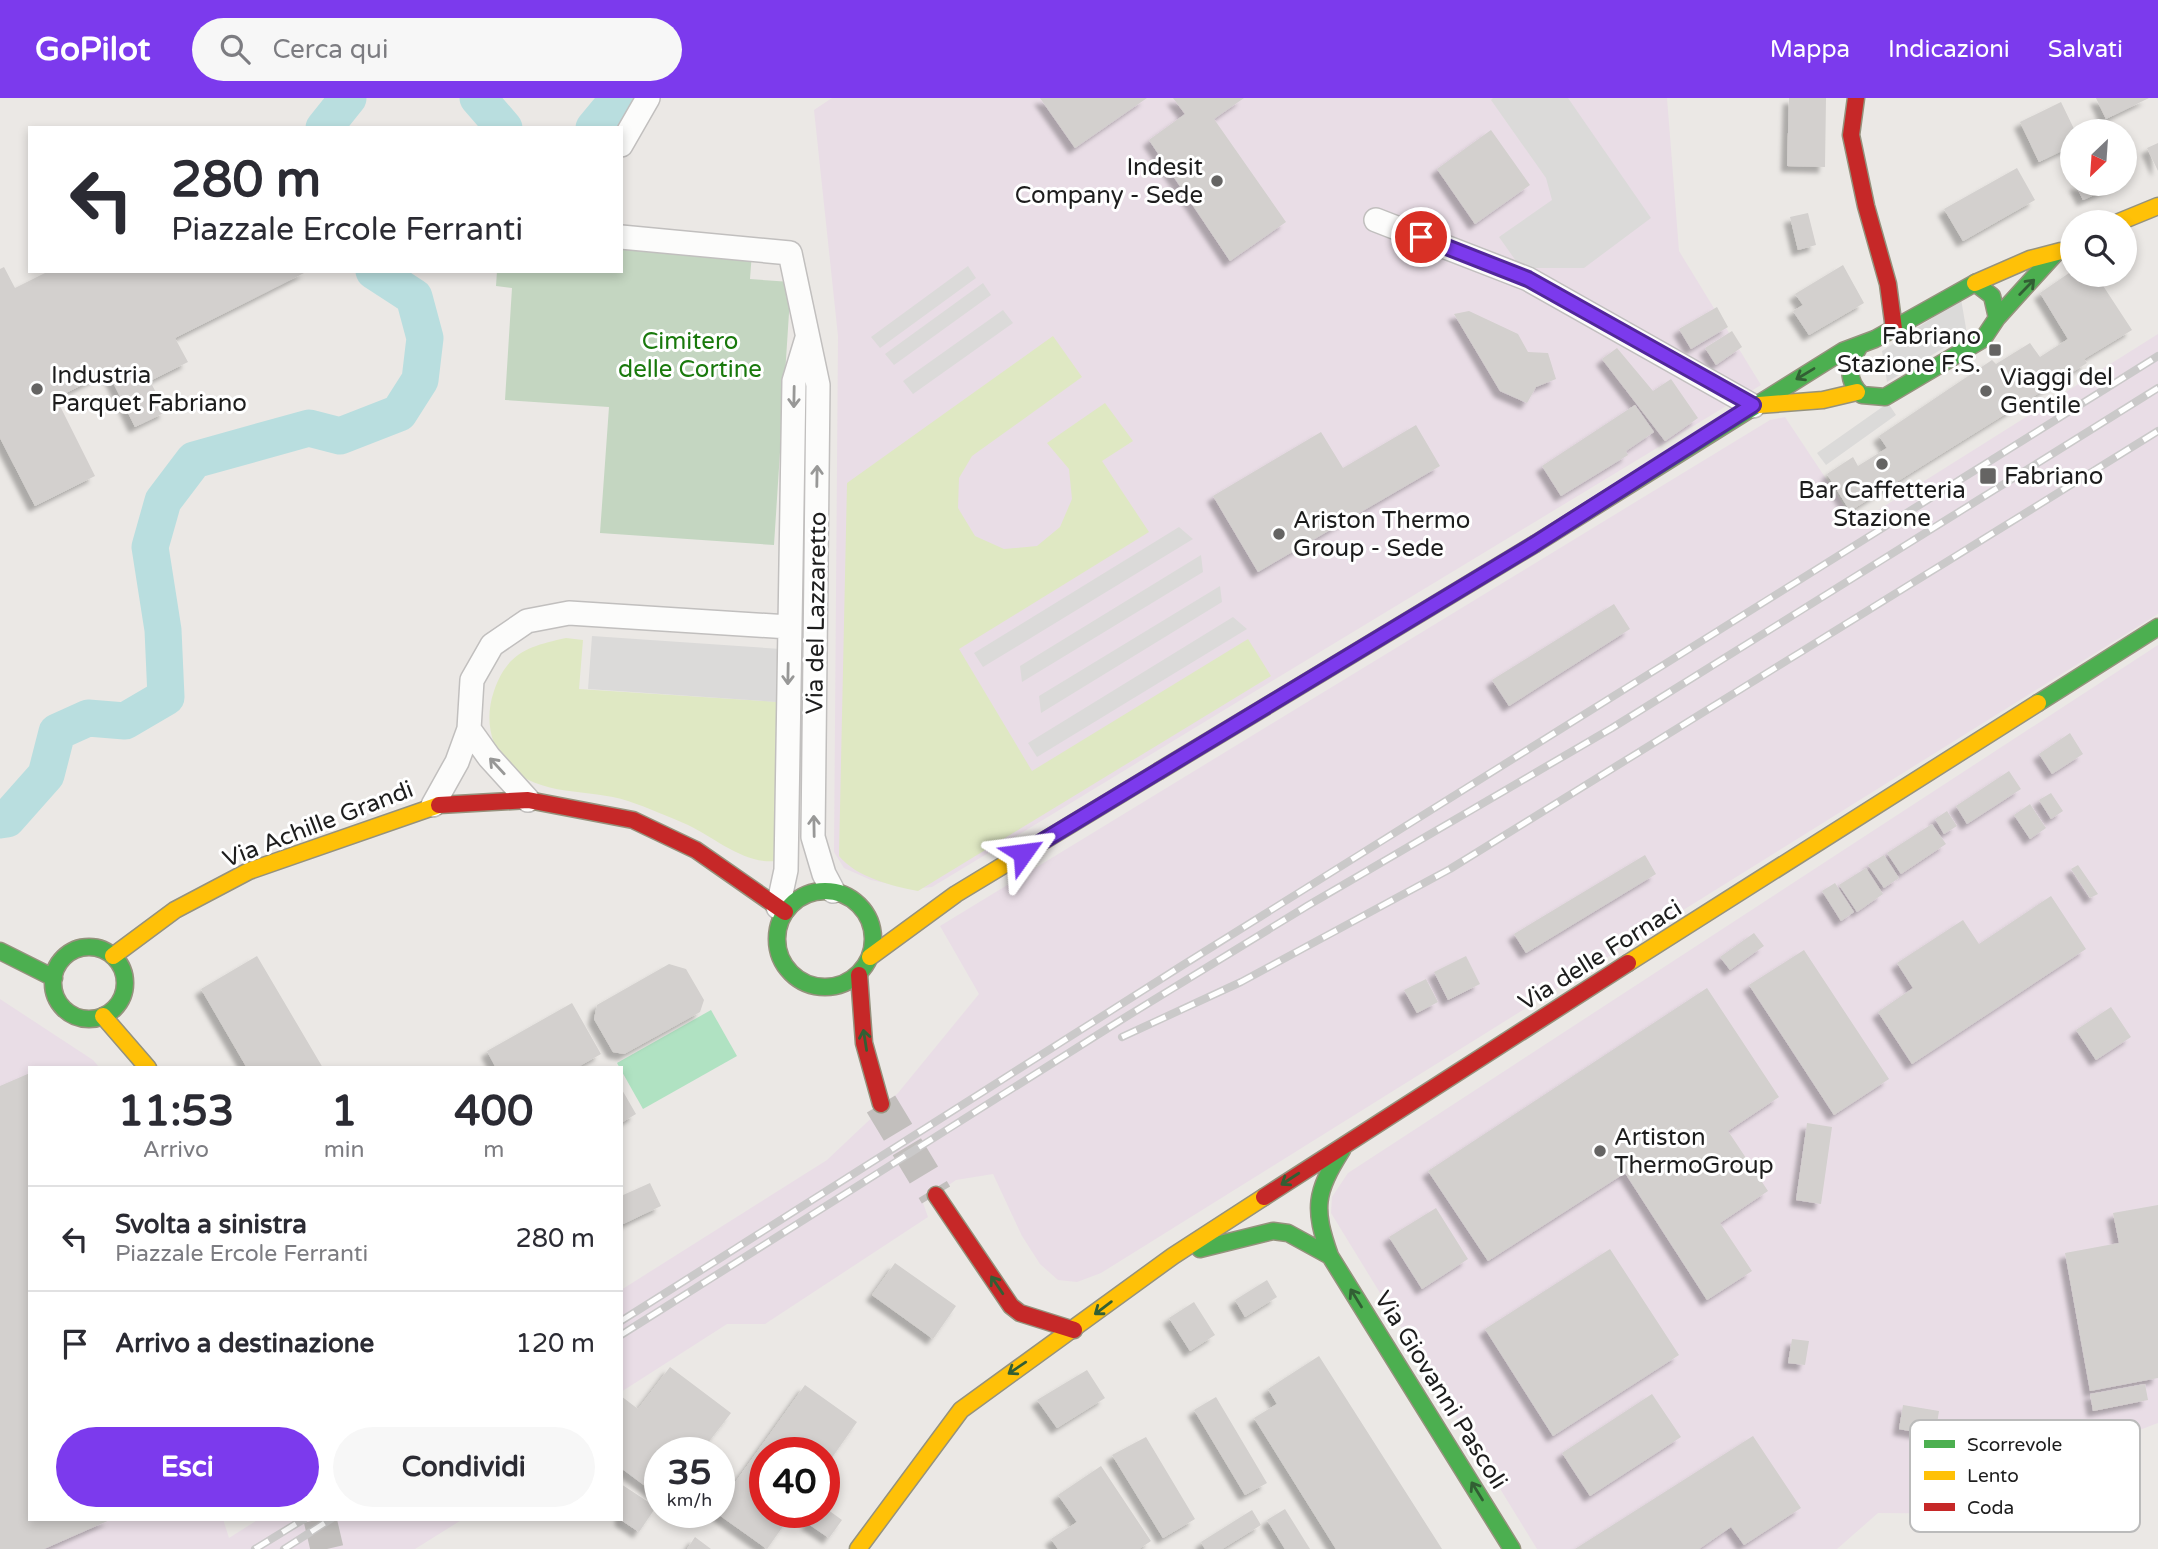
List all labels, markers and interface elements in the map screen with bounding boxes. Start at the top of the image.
search box [192,18,682,81]
text: GoPilot [35,30,150,69]
icon: search [216,30,254,68]
text: Cerca qui [272,34,388,65]
text: Mappa [1770,35,1850,64]
text: Indicazioni [1888,35,2010,64]
text: Salvati [2048,35,2123,64]
north arrow [2060,119,2137,196]
map controls [2060,119,2137,287]
text: 280 m [171,151,321,210]
place label: Indesit Company - Sede [1015,153,1203,210]
icon: left [56,154,147,245]
marker: Indesit Company - Sede [1209,173,1225,189]
pin [1391,207,1451,267]
button: search [2060,210,2137,287]
text: Piazzale Ercole Ferranti [171,211,523,249]
icon: arrive [1402,218,1440,256]
one-way arrow [2019,279,2036,296]
place label: Fabriano Stazione F.S. [1837,322,1981,379]
park label: Cimitero delle Cortine [618,327,762,384]
marker: Fabriano Stazione F.S. [1987,342,2003,358]
place label: Industria Parquet Fabriano [51,361,247,418]
place label: Viaggi del Gentile [2000,363,2113,420]
one-way arrow [1796,367,1816,381]
marker: Industria Parquet Fabriano [29,381,45,397]
marker: Viaggi del Gentile [1978,383,1994,399]
one-way arrow [787,386,800,409]
marker: Bar Caffetteria Stazione [1874,456,1890,472]
place label: Fabriano [2004,462,2103,491]
one-way arrow [810,465,824,488]
marker: Fabriano [1978,466,1998,486]
place label: Bar Caffetteria Stazione [1798,476,1966,533]
place label: Ariston Thermo Group - Sede [1293,506,1470,563]
street label: Via del Lazzaretto [800,511,833,715]
marker: Ariston Thermo Group - Sede [1271,526,1287,542]
one-way arrow [781,662,795,685]
one-way arrow [488,758,505,775]
street label: Via Achille Grandi [219,775,417,874]
one-way arrow [807,815,820,838]
position arrow [986,816,1060,890]
street label: Via delle Fornaci [1513,894,1687,1017]
one-way arrow [858,1029,871,1052]
text: 11:53 [118,1086,234,1137]
text: 1 [331,1086,357,1137]
text: 400 [454,1086,533,1137]
place label: Artiston ThermoGroup [1614,1123,1774,1180]
text: Arrivo [143,1136,209,1164]
text: min [324,1136,365,1164]
text: m [483,1136,504,1164]
marker: Artiston ThermoGroup [1592,1143,1608,1159]
one-way arrow [1281,1172,1300,1186]
text: Svolta a sinistra [115,1209,307,1240]
icon: left [56,1220,94,1258]
text: 280 m [515,1223,595,1254]
text: Piazzale Ercole Ferranti [115,1240,368,1268]
one-way arrow [990,1276,1004,1295]
street label: Via Giovanni Pascoli [1368,1286,1513,1495]
one-way arrow [1348,1289,1363,1308]
one-way arrow [1094,1301,1113,1316]
icon: arrive [56,1325,94,1363]
text: Arrivo a destinazione [115,1328,374,1359]
text: 120 m [515,1328,595,1359]
one-way arrow [1008,1361,1027,1375]
legend [1910,1420,2140,1532]
button: Esci [56,1427,319,1507]
button: Condividi [333,1427,595,1507]
text: Scorrevole [1967,1434,2062,1456]
speed limit sign: 40 [749,1437,840,1528]
text: 35 [668,1452,711,1494]
text: Lento [1967,1465,2019,1487]
one-way arrow [1469,1481,1483,1501]
text: km/h [667,1489,712,1511]
text: Coda [1967,1497,2014,1519]

